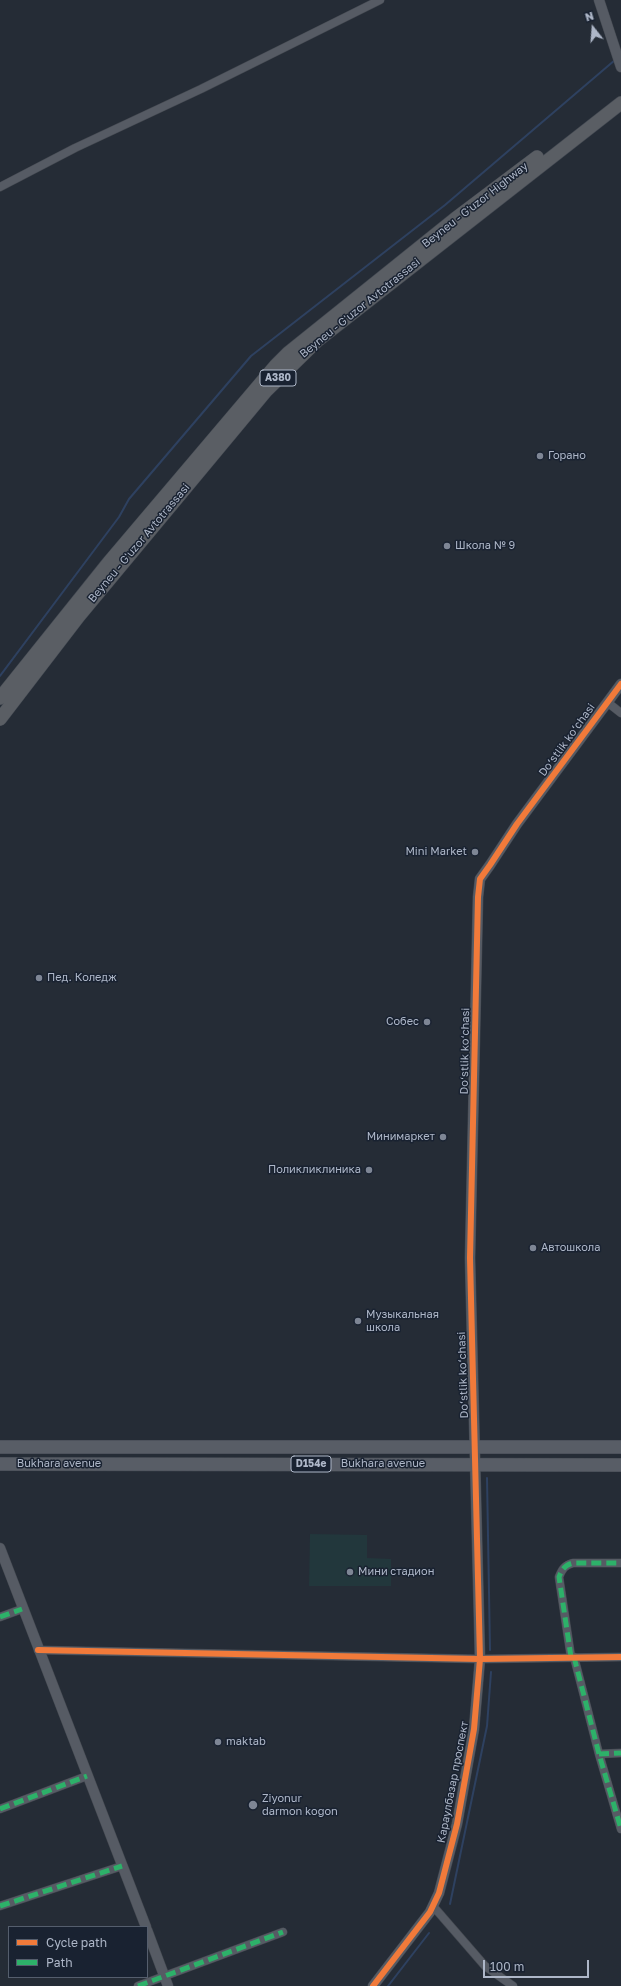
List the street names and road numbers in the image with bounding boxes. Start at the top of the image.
street label: Beyneu - G'uzor Highway [419,160,531,250]
street label: Beyneu - G'uzor Avtotrassasi [297,255,423,361]
road number: A380 [260,370,296,386]
street label: Beyneu - G'uzor Avtotrassasi [85,481,193,605]
street label: Do‘stlik ko‘chasi [536,701,598,779]
street label: Do‘stlik ko‘chasi [458,1008,472,1094]
street label: Do‘stlik ko‘chasi [455,1331,471,1419]
road number: D154e [291,1456,331,1472]
street label: Bukhara avenue [17,1457,101,1471]
street label: Bukhara avenue [341,1457,425,1471]
street label: Караулбазар проспект [435,1720,471,1844]

